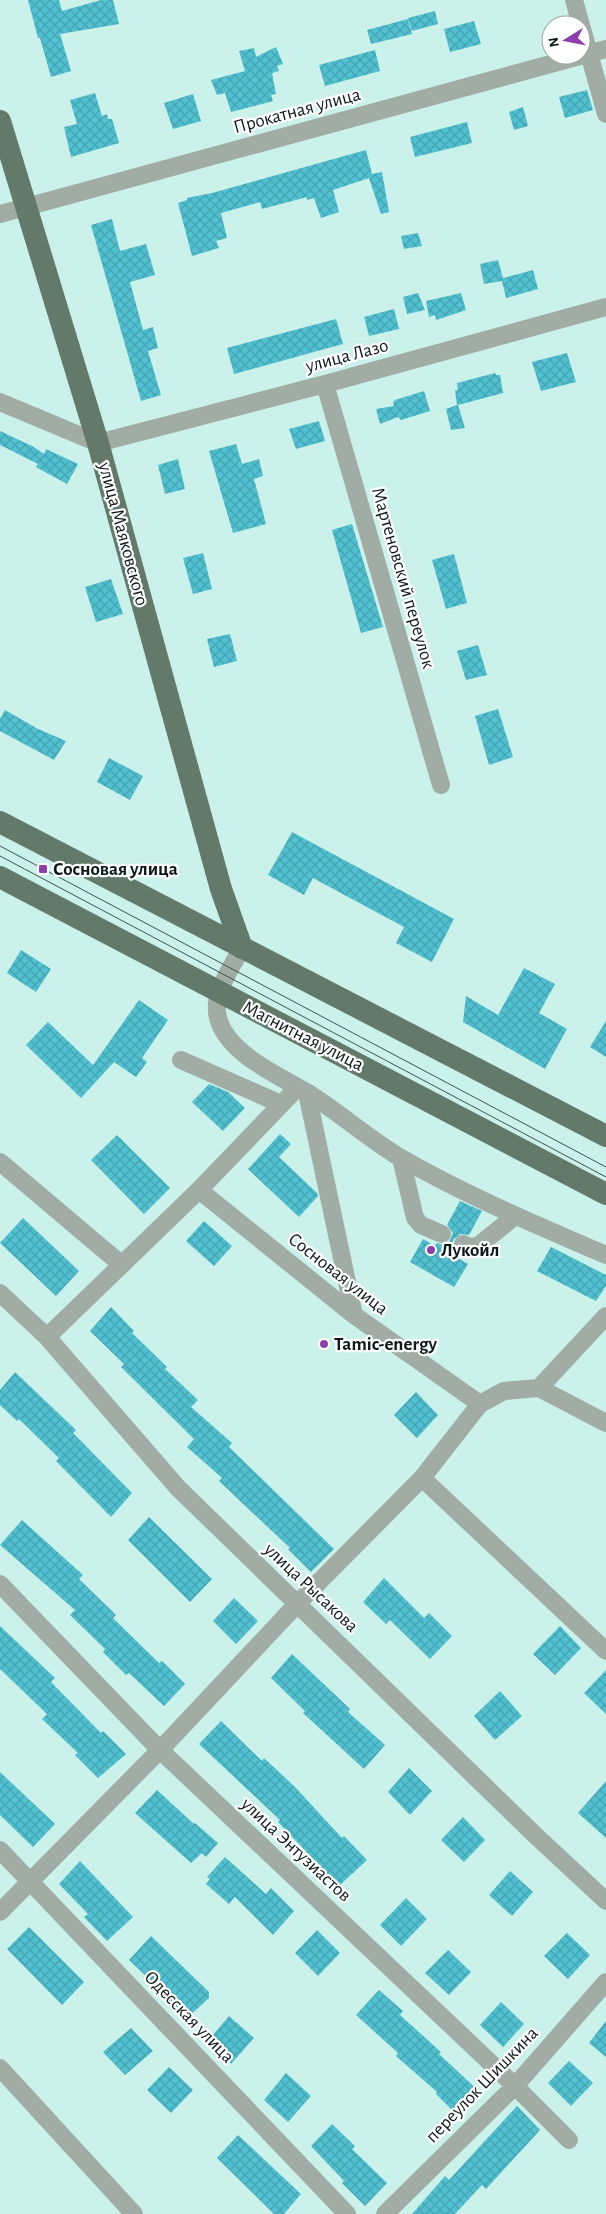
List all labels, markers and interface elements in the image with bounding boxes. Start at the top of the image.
north arrow [541,15,591,65]
text: N [546,36,562,48]
street label: Прокатная улица [231,85,363,137]
street label: улица Лазо [303,336,390,376]
street label: улица Маяковского [94,459,151,608]
street label: Мартеновский переулок [368,485,438,671]
place label: Сосновая улица [53,860,178,879]
marker: Сосновая улица [37,863,49,875]
street label: Магнитная улица [239,997,367,1075]
street label: Сосновая улица [285,1229,392,1319]
place label: Лукойл [441,1241,499,1260]
marker: Лукойл [425,1244,437,1256]
place label: Tamic-energy [334,1335,438,1354]
marker: Tamic-energy [318,1338,330,1350]
street label: улица Рысакова [260,1539,362,1636]
street label: улица Энтузиастов [237,1794,355,1906]
street label: Одесская улица [140,1967,238,2067]
street label: переулок Шишкина [422,2023,542,2146]

